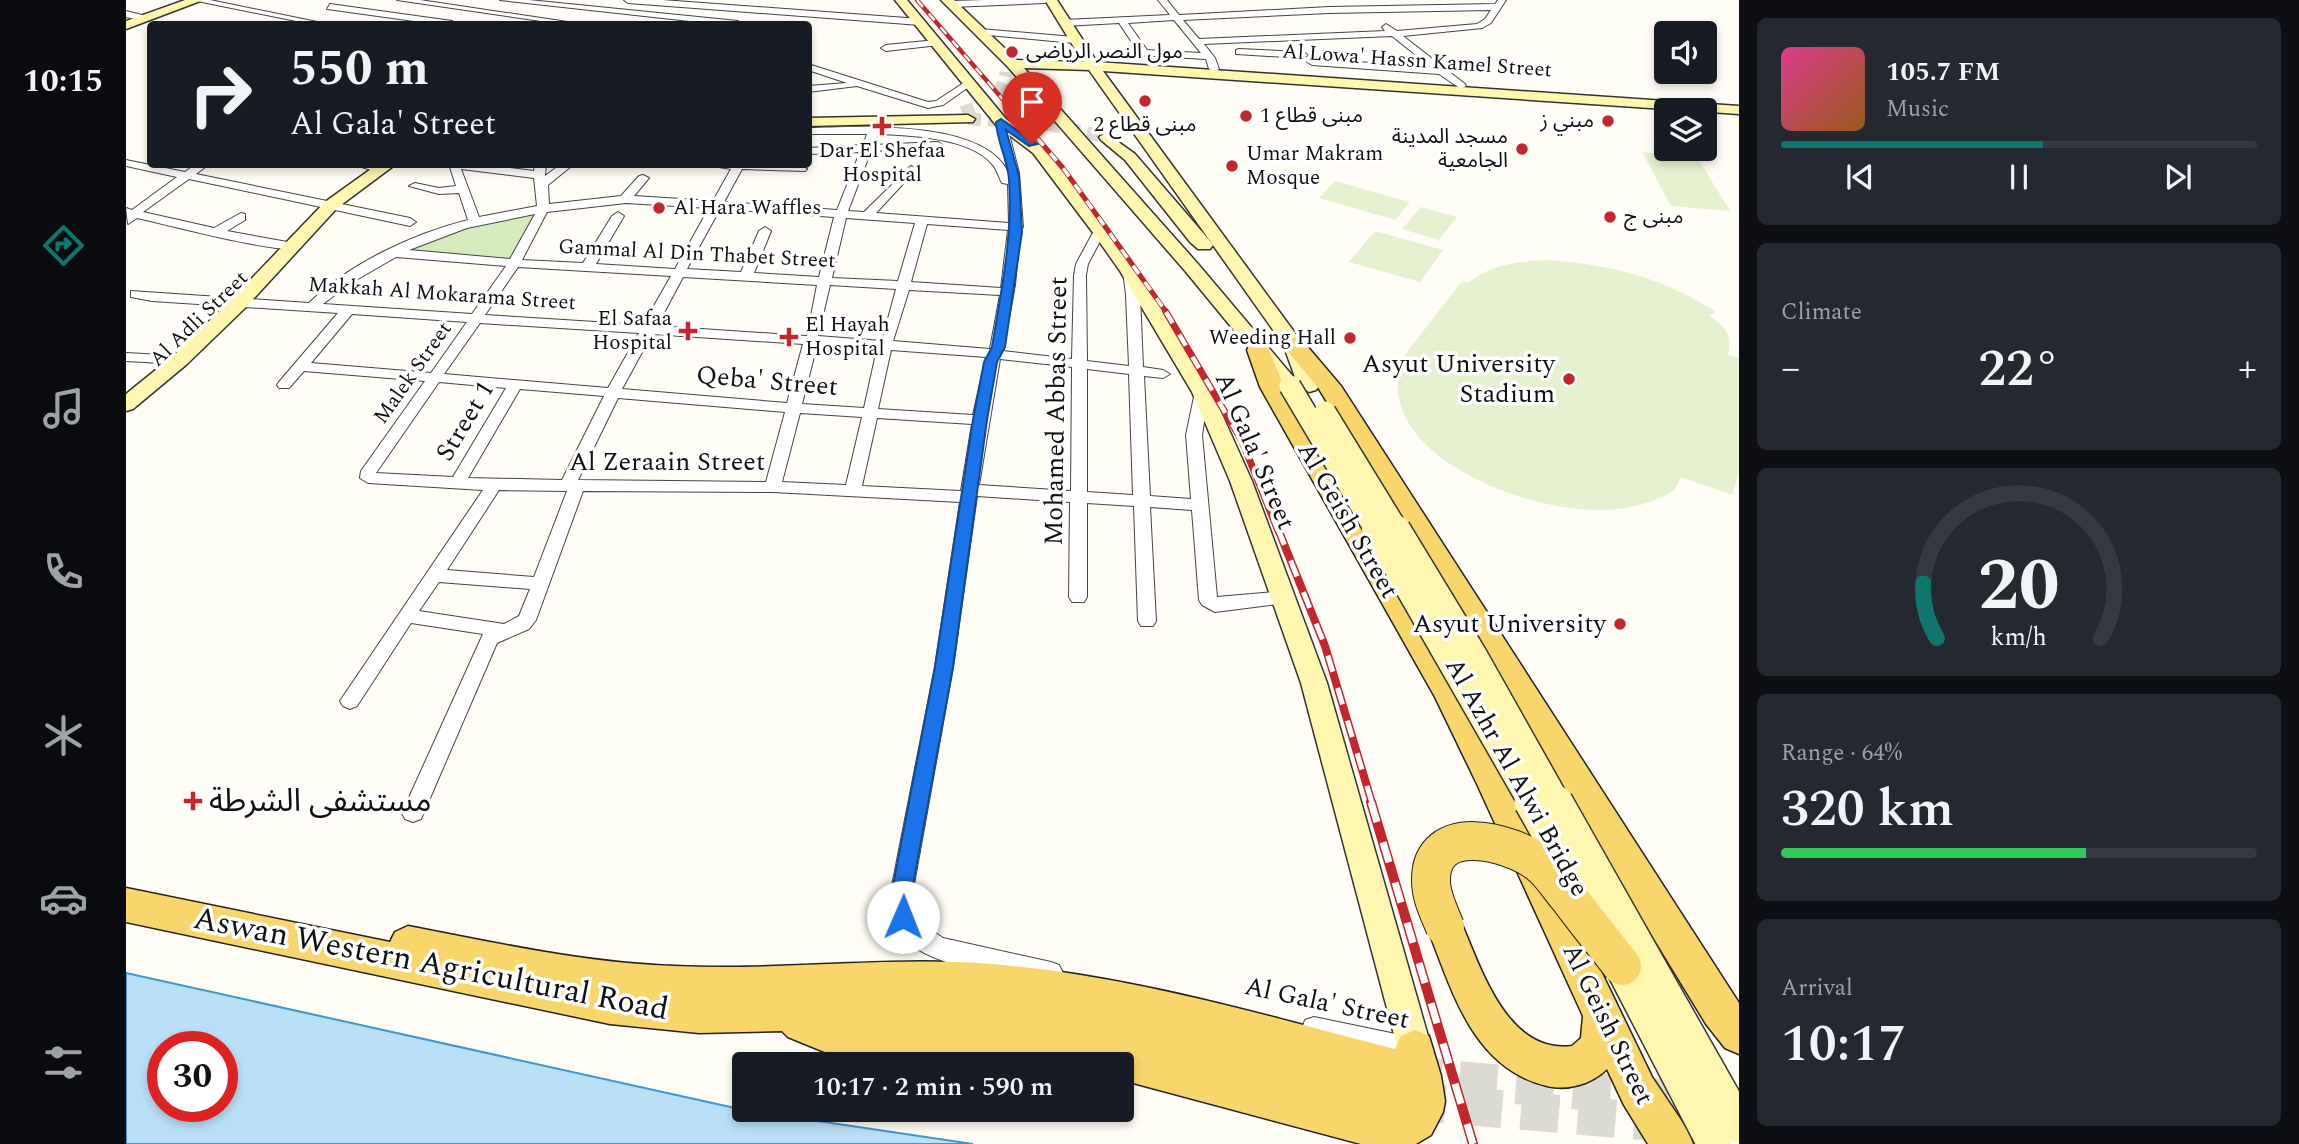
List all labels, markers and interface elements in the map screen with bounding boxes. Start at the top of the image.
map controls [1654,21,1717,161]
button: sound [1654,21,1717,84]
text: 550 m [290,32,429,107]
place label: مول النصر الرياضى [1026,36,1183,68]
street label: Al Lowa' Hassn Kamel Street [1281,36,1553,86]
marker: مول النصر الرياضى [1004,44,1020,60]
icon: right [175,49,266,140]
text: 105.7 FM [1886,52,2000,92]
text: 10:15 [23,57,103,106]
pin [1002,72,1062,144]
icon: arrive [1013,83,1051,121]
text: Music [1886,92,1949,127]
marker: مبنى قطاع 2 [1137,93,1153,109]
button: layers [1654,98,1717,161]
text: Al Gala' Street [290,100,496,149]
place label: مبنى قطاع 1 [1260,100,1363,132]
place label: مبني ز [1539,105,1594,137]
marker: مبنى قطاع 1 [1238,108,1254,124]
place label: مبنى قطاع 2 [1094,109,1196,141]
marker: مبني ز [1600,113,1616,129]
marker: Dar El Shefaa Hospital [872,116,892,136]
place label: مسجد المدينة الجامعية [1392,121,1508,177]
place label: Dar El Shefaa Hospital [819,135,946,191]
place label: Umar Makram Mosque [1246,138,1383,194]
marker: مسجد المدينة الجامعية [1514,141,1530,157]
marker: Umar Makram Mosque [1224,158,1240,174]
icon: previous [1841,158,1879,196]
icon: pause [2000,158,2038,196]
icon: next [2159,158,2197,196]
place label: Al Hara Waffles [673,192,821,224]
marker: Al Hara Waffles [651,200,667,216]
place label: مبنى ج [1624,201,1684,233]
marker: مبنى ج [1602,209,1618,225]
icon: directions [39,221,88,270]
street label: Gammal Al Din Thabet Street [558,231,836,277]
street label: Al Adli Street [142,263,256,375]
street label: Makkah Al Mokarama Street [307,269,577,319]
street label: Mohamed Abbas Street [1034,276,1078,546]
text: Climate [1781,295,1862,330]
place label: El Safaa Hospital [592,303,673,359]
place label: El Hayah Hospital [805,309,890,365]
street label: Malek Street [366,315,460,431]
marker: El Safaa Hospital [678,321,698,341]
place label: Weeding Hall [1209,322,1336,354]
marker: El Hayah Hospital [779,327,799,347]
marker: Weeding Hall [1342,330,1358,346]
text: 22° [1978,330,2060,409]
text: − [1781,340,1800,398]
text: + [2238,340,2257,398]
place label: Asyut University Stadium [1362,344,1557,414]
street label: Qeba' Street [694,355,840,407]
street label: Al Gala' Street [1204,366,1306,536]
marker: Asyut University Stadium [1561,371,1577,387]
street label: Street 1 [425,373,505,469]
icon: music [39,384,88,433]
street label: Al Geish Street [1287,434,1409,606]
street label: Al Zeraain Street [569,442,765,482]
text: 20 [1978,531,2060,642]
icon: phone [39,547,88,596]
place label: Asyut University [1413,604,1608,644]
marker: Asyut University [1612,616,1628,632]
text: km/h [1991,619,2047,657]
street label: Al Azhr Al Alwi Bridge [1435,650,1599,904]
icon: climate [39,711,88,760]
text: Range · 64% [1781,736,1902,771]
text: 320 km [1781,770,1954,849]
place label: مستشفى الشرطة [209,777,432,826]
marker: مستشفى الشرطة [183,791,203,811]
icon: car [39,874,88,923]
position arrow [866,880,940,954]
street label: Aswan Western Agricultural Road [189,894,673,1034]
street label: Al Geish Street [1552,937,1664,1111]
street label: Al Gala' Street [1241,966,1413,1040]
text: Arrival [1781,971,1853,1006]
text: 10:17 [1781,1005,1906,1084]
speed limit sign: 30 [147,1031,238,1122]
icon: filters [39,1038,88,1087]
text: 10:17 · 2 min · 590 m [813,1067,1053,1107]

